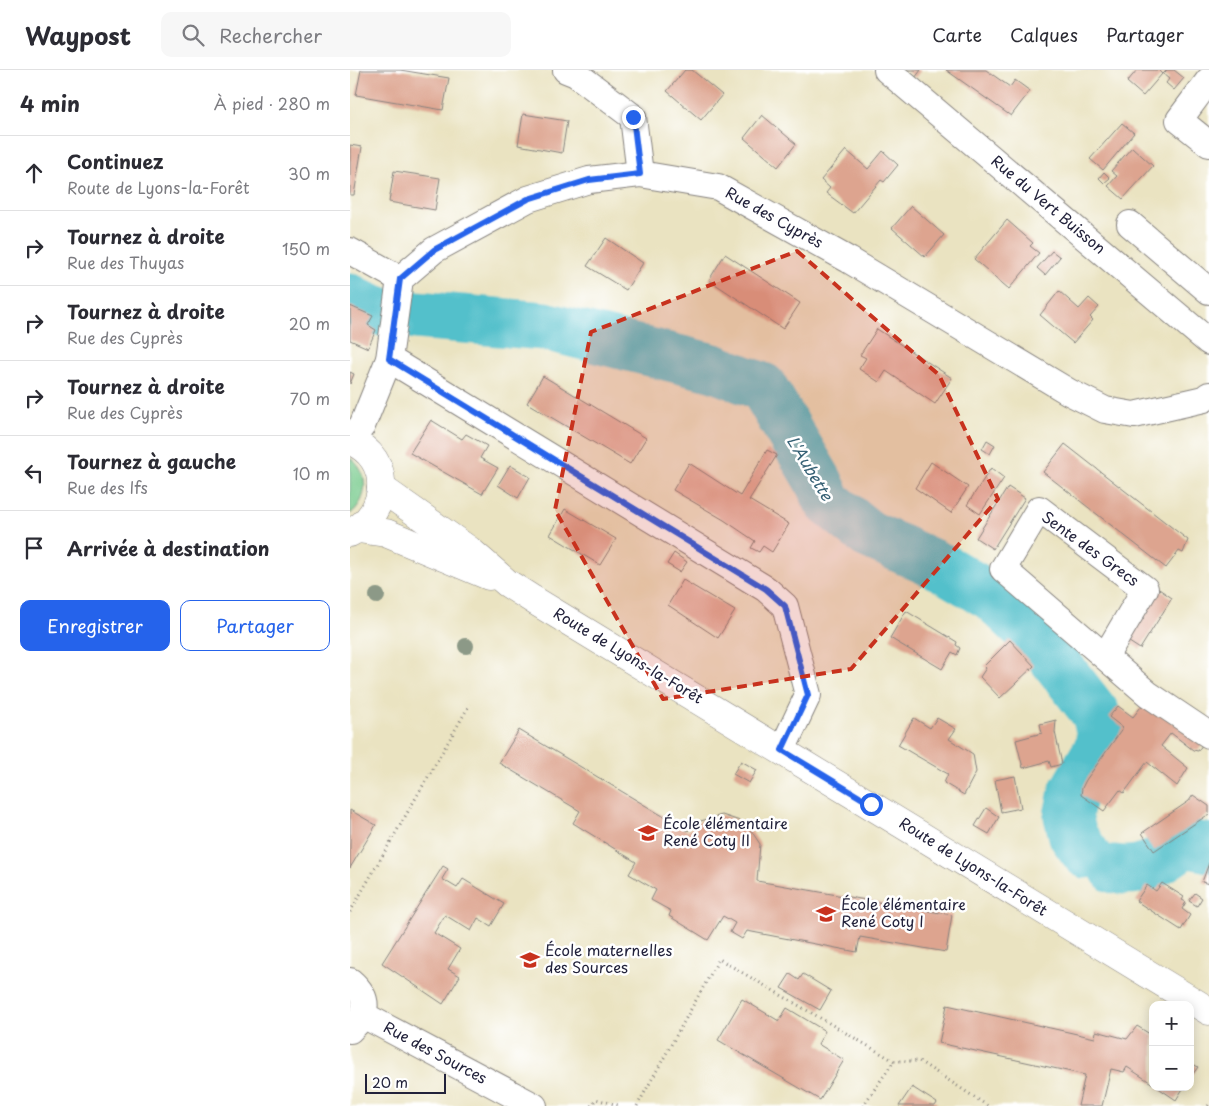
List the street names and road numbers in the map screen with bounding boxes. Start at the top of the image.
street label: Rue du Vert Buisson [987,149,1111,259]
street label: Rue des Cyprès [722,180,828,253]
street label: Sente des Grecs [1037,505,1144,591]
street label: Route de Lyons-la-Forêt [549,601,708,709]
street label: Route de Lyons-la-Forêt [895,811,1052,921]
street label: Rue des Sources [380,1015,491,1089]

